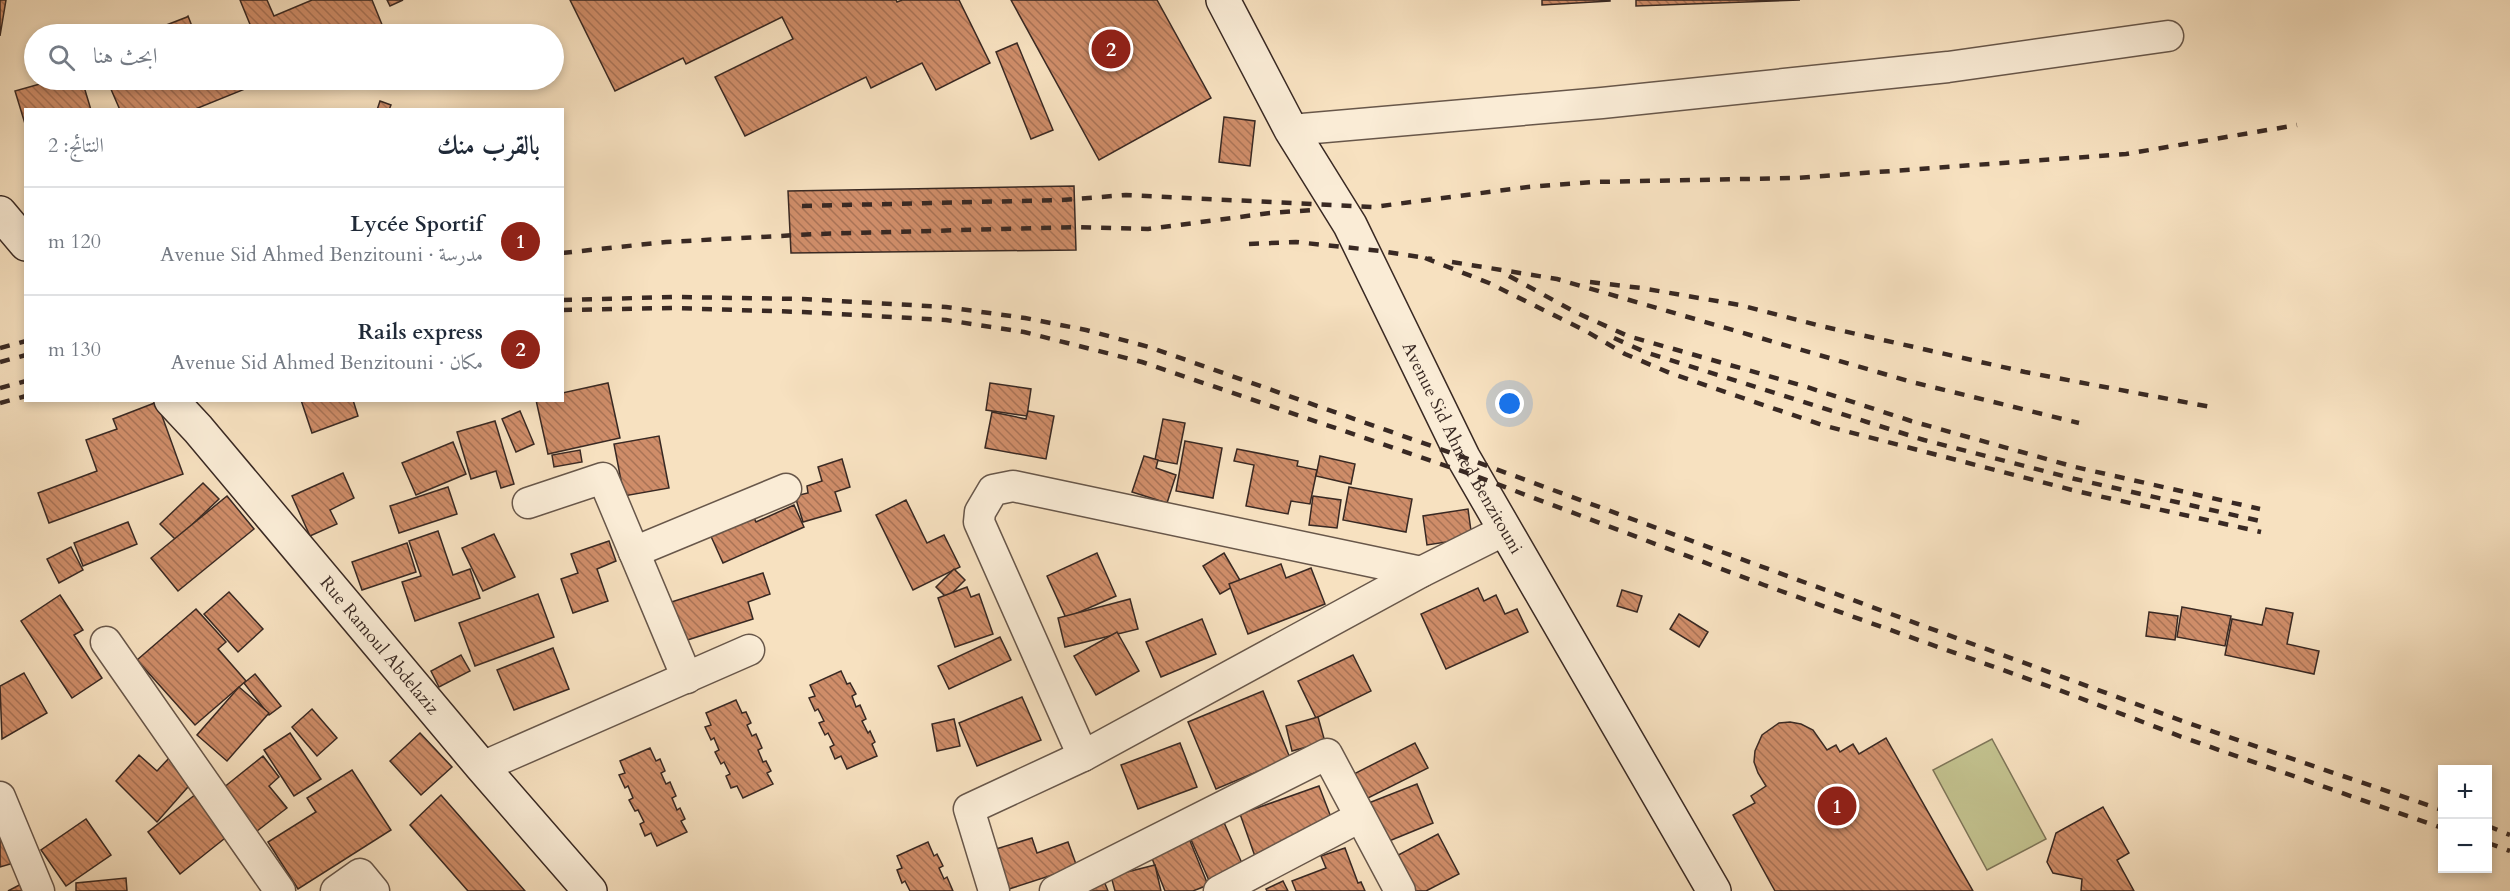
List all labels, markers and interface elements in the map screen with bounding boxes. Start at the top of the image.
search box [24,24,564,90]
pin: 2 [1092,26,1130,72]
icon: search [45,41,78,74]
text: ابحث هنا [93,41,158,71]
text: بالقرب منك [437,128,540,163]
text: النتائج: 2 [48,132,104,159]
text: Lycée Sportif [350,209,483,239]
text: 120 m [48,228,101,255]
text: 1 [515,228,526,255]
text: مدرسة · Avenue Sid Ahmed Benzitouni [160,241,483,268]
text: Rails express [358,317,483,347]
text: 130 m [48,336,101,363]
text: 2 [515,336,526,363]
street label: Avenue Sid Ahmed Benzitouni [1396,337,1529,558]
text: مكان · Avenue Sid Ahmed Benzitouni [171,349,483,376]
your location [1495,389,1524,418]
street label: Rue Ramoul Abdelaziz [314,571,445,720]
map controls [2438,765,2492,873]
button: + [2438,765,2492,819]
pin: 1 [1818,784,1856,828]
button: − [2438,819,2492,873]

